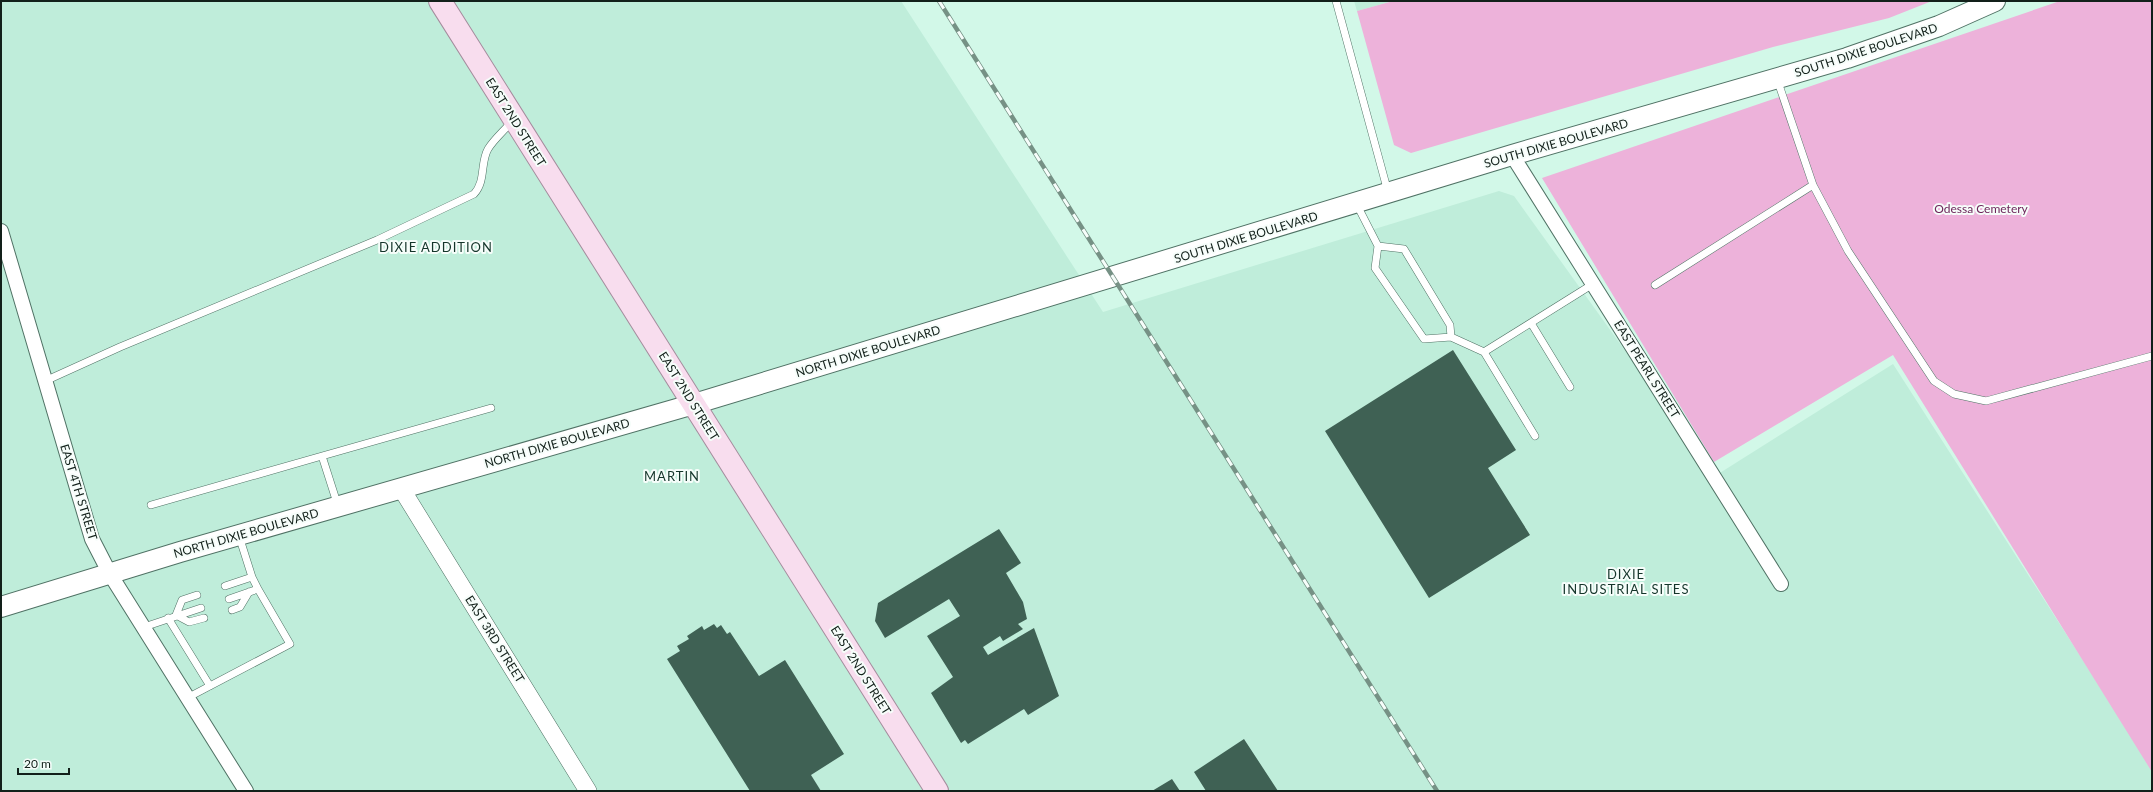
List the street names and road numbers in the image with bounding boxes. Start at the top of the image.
street label: SOUTH DIXIE BOULEVARD [1793,20,1939,80]
street label: EAST 2ND STREET [483,75,549,169]
street label: SOUTH DIXIE BOULEVARD [1482,115,1630,171]
street label: SOUTH DIXIE BOULEVARD [1172,208,1320,266]
street label: EAST PEARL STREET [1611,318,1683,420]
street label: NORTH DIXIE BOULEVARD [794,322,942,380]
street label: EAST 2ND STREET [656,349,722,443]
street label: NORTH DIXIE BOULEVARD [483,415,631,471]
street label: EAST 4TH STREET [57,442,101,542]
street label: NORTH DIXIE BOULEVARD [172,505,320,561]
street label: EAST 3RD STREET [462,593,528,685]
street label: EAST 2ND STREET [828,623,894,717]

